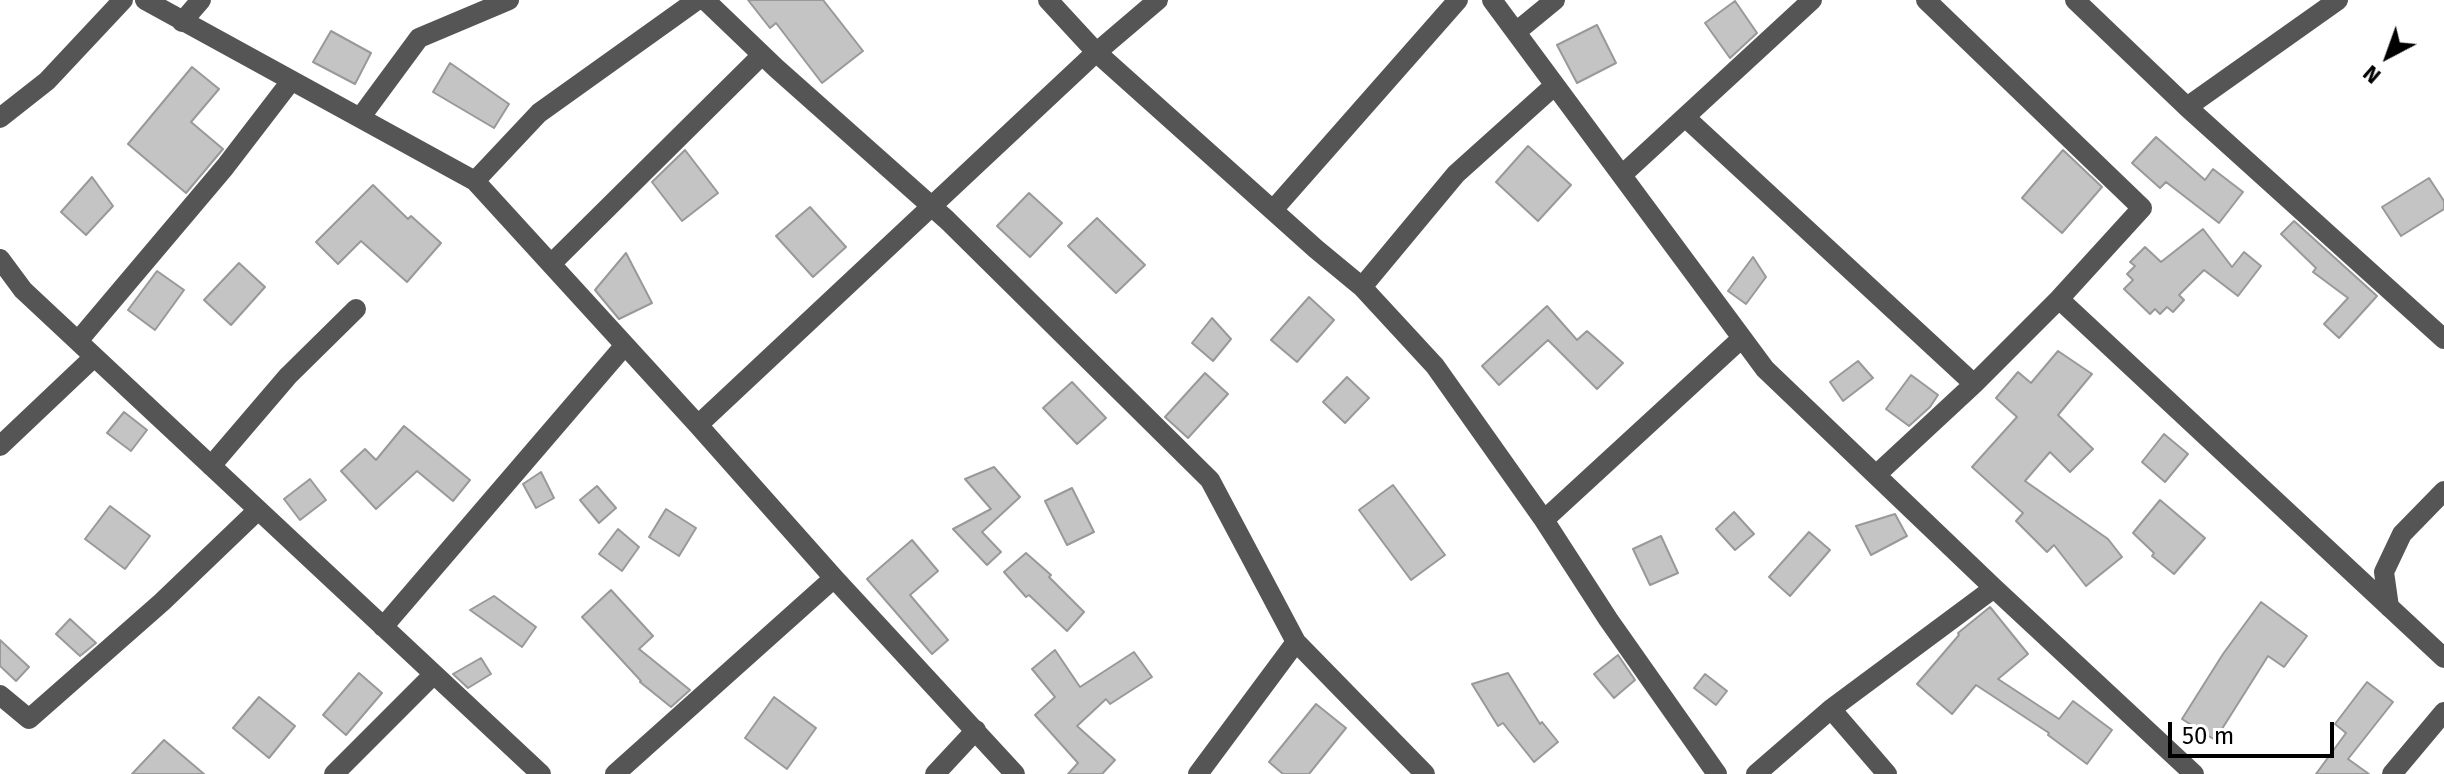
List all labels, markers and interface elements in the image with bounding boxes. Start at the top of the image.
north arrow [2348,16,2428,96]
text: N [2358,60,2386,89]
scale bar [2172,706,2338,756]
text: 50 m [2182,722,2234,750]

